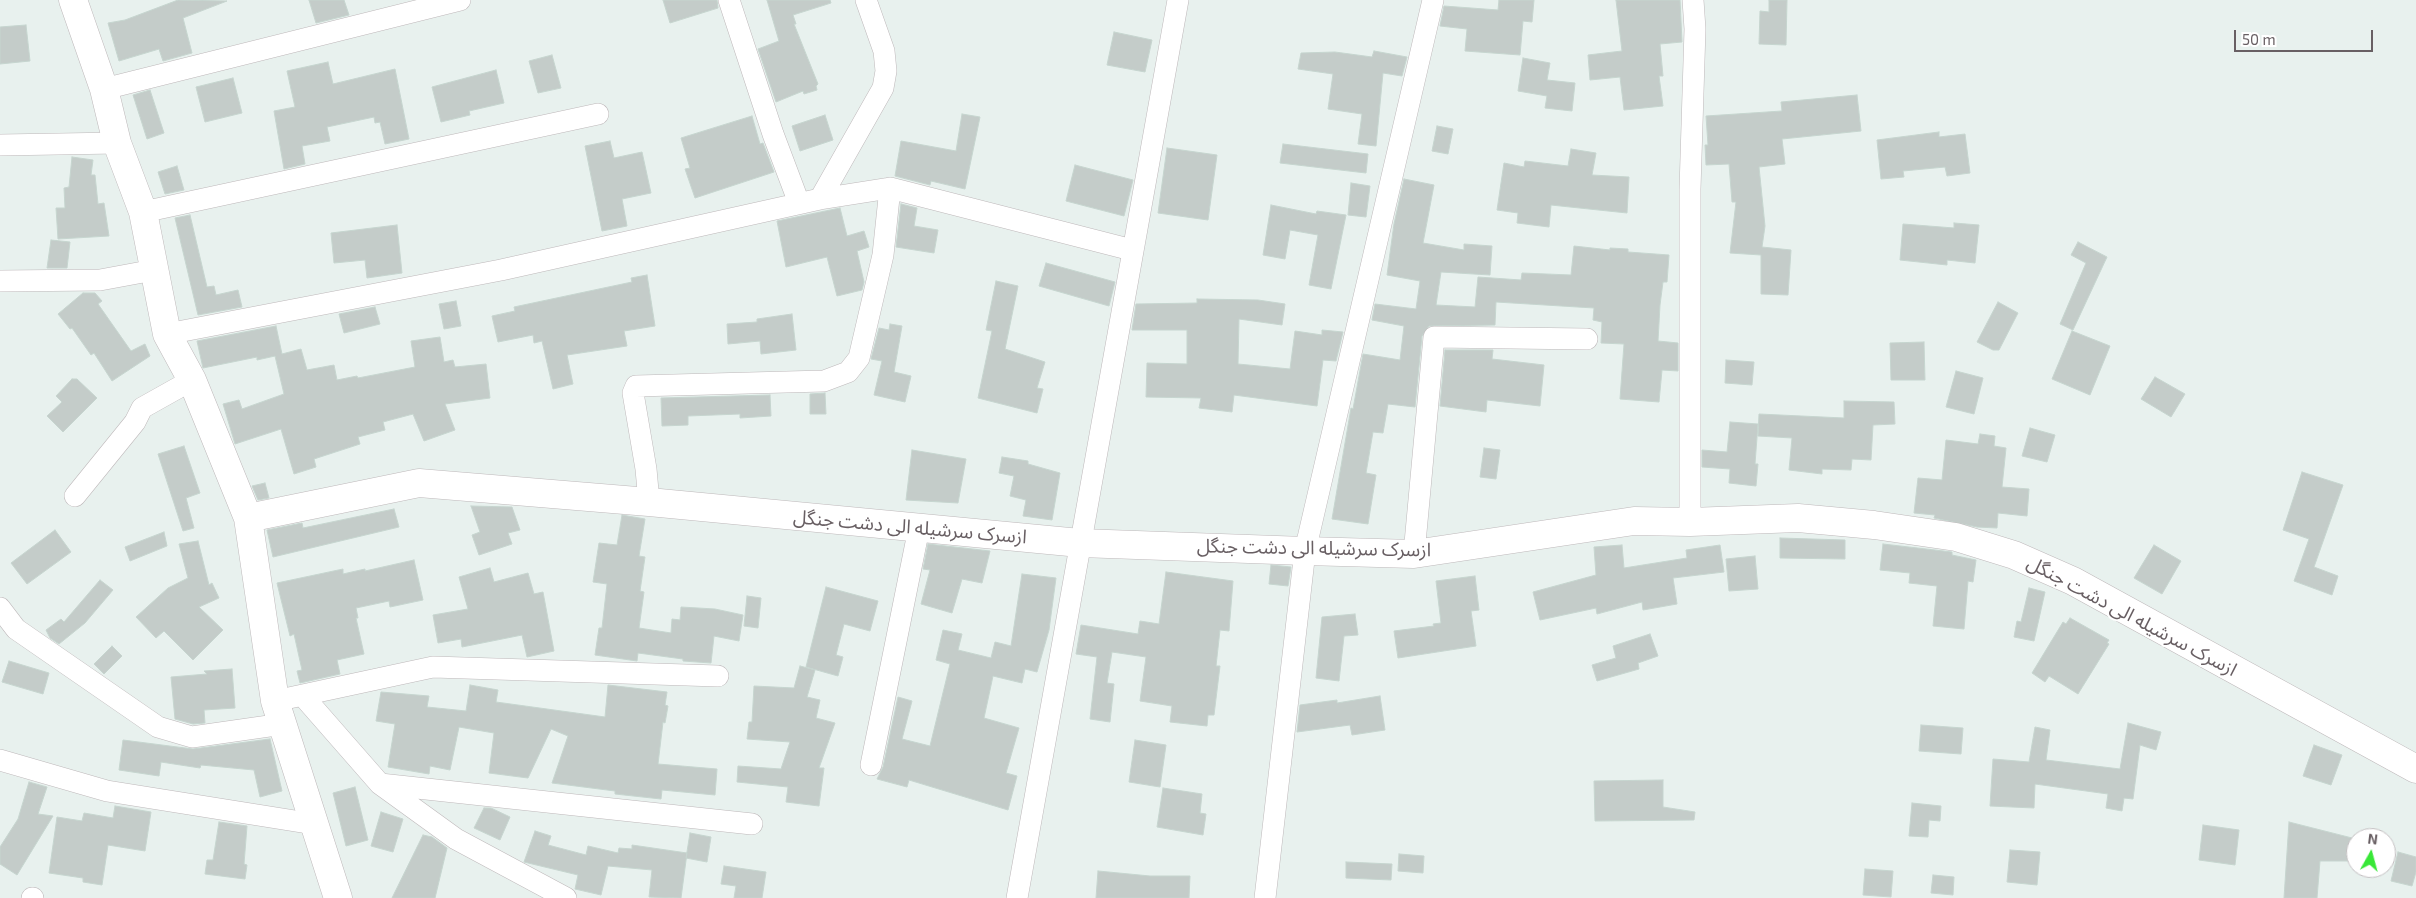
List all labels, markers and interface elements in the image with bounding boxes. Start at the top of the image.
scale bar [2236,20,2375,52]
text: 50 m [2242,30,2276,48]
street label: ازسرک سرشیله الی دشت جنگل [792,505,1028,549]
street label: ازسرک سرشیله الی دشت جنگل [1197,535,1431,561]
street label: ازسرک سرشیله الی دشت جنگل [2023,551,2241,681]
north arrow [2346,828,2396,878]
text: N [2367,830,2379,848]

